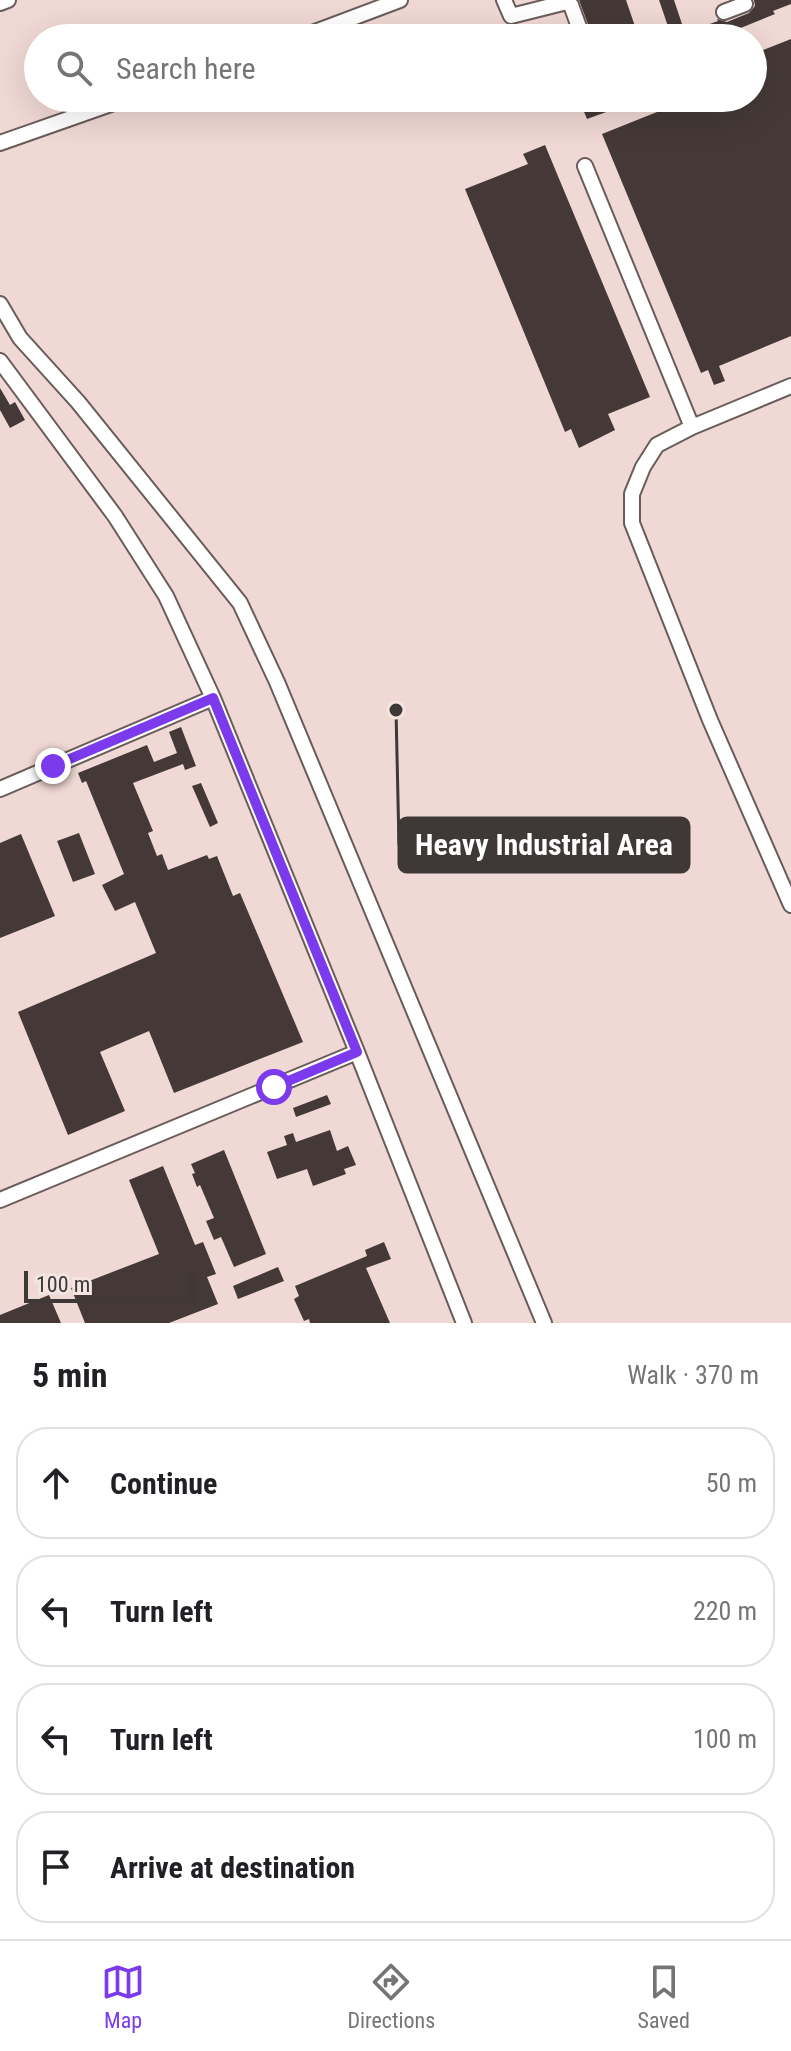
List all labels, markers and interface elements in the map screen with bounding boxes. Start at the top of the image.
search box [24,24,767,112]
icon: search [52,46,96,90]
text: Search here [116,51,256,86]
route end [35,748,71,784]
callout: Heavy Industrial Area [399,818,689,872]
text: Heavy Industrial Area [415,827,673,862]
route start [256,1069,292,1105]
scale bar [24,1267,194,1303]
text: 100 m [36,1272,90,1297]
text: 5 min [32,1355,108,1395]
text: Walk · 370 m [627,1360,759,1390]
icon: ahead [34,1461,78,1505]
text: Continue [110,1466,217,1501]
text: 50 m [706,1468,757,1498]
icon: left [34,1589,78,1633]
text: Turn left [110,1594,213,1629]
text: 220 m [693,1596,757,1626]
icon: left [34,1717,78,1761]
text: Turn left [110,1722,213,1757]
text: 100 m [693,1724,757,1754]
icon: arrive [34,1845,78,1889]
text: Arrive at destination [110,1850,355,1885]
tab: Map [101,1960,145,2033]
tab: Directions [347,1960,435,2033]
tab: Saved [638,1960,690,2033]

